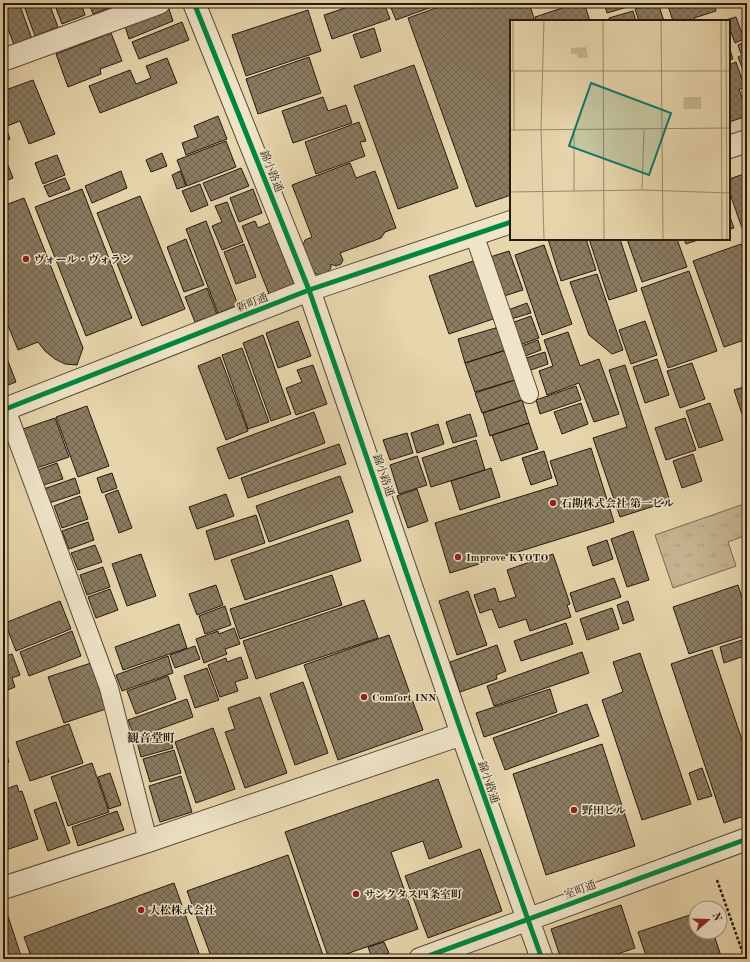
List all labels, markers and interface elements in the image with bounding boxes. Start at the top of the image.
inset map [510,20,730,240]
street label: 錦小路通 [257,148,286,194]
place label: ヴォール・ヴォラン [34,253,132,266]
marker: ヴォール・ヴォラン [21,254,31,264]
street label: 新町通 [234,290,270,314]
street label: 錦小路通 [370,452,397,498]
place label: 石勘株式会社 第一ビル [561,497,674,510]
marker: 石勘株式会社 第一ビル [548,498,558,508]
marker: Improve KYOTO [453,552,463,562]
place label: Improve KYOTO [466,553,548,564]
marker: Comfort INN [359,692,369,702]
place label: Comfort INN [372,693,437,704]
district label: 観音堂町 [127,731,175,745]
street label: 錦小路通 [475,759,502,805]
place label: 野田ビル [582,804,626,817]
marker: 野田ビル [569,805,579,815]
street label: 室町通 [562,878,598,901]
place label: サンクタス四条室町 [364,888,462,901]
marker: サンクタス四条室町 [351,889,361,899]
north arrow [688,900,728,940]
place label: 大松株式会社 [149,904,215,917]
marker: 大松株式会社 [136,905,146,915]
text: N [709,911,723,923]

